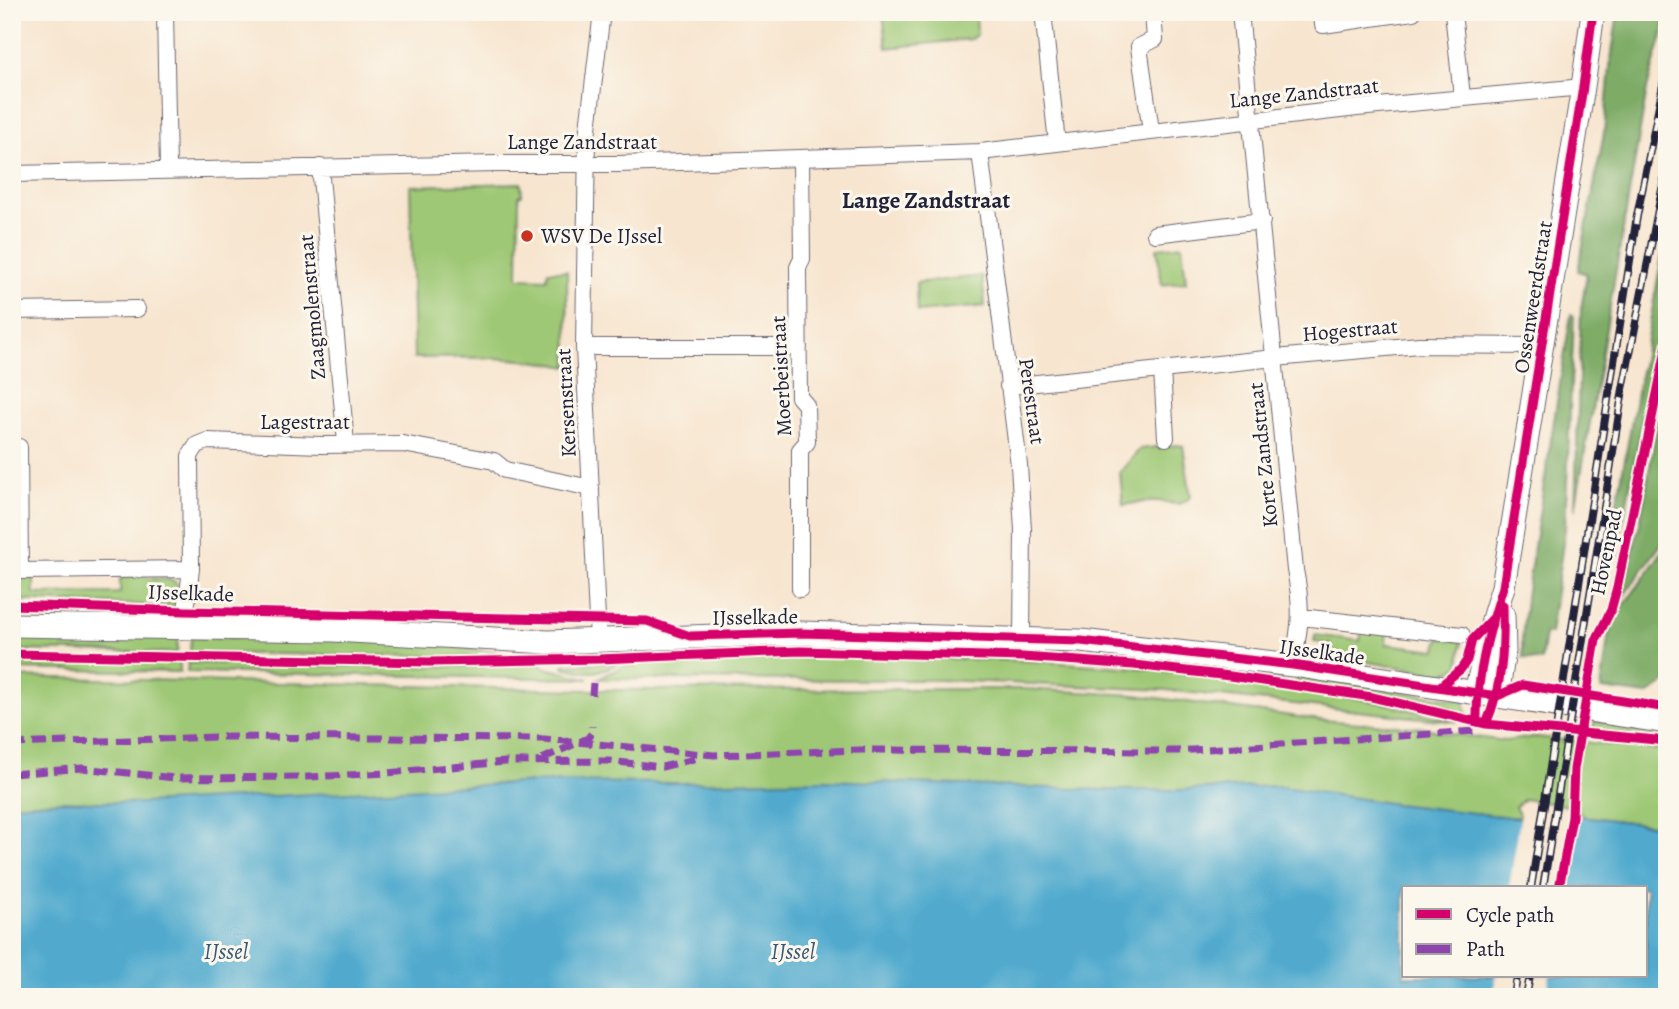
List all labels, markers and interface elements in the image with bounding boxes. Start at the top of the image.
street label: Lange Zandstraat [1228,71,1380,115]
street label: Lange Zandstraat [507,128,657,156]
district label: Lange Zandstraat [842,185,1011,216]
street label: Ossenweerdstraat [1507,219,1559,375]
place label: WSV De IJssel [540,222,662,250]
marker: WSV De IJssel [519,228,535,244]
street label: Zaagmolenstraat [292,233,332,381]
street label: Hogestraat [1301,312,1399,348]
street label: Moerbeistraat [764,315,798,437]
street label: Kersenstraat [549,348,583,458]
street label: Perestraat [1012,356,1052,446]
street label: Korte Zandstraat [1241,381,1285,529]
street label: Lagestraat [260,408,350,436]
street label: Hovenpad [1583,506,1629,598]
street label: IJsselkade [148,578,234,608]
street label: IJsselkade [712,602,798,632]
street label: IJsselkade [1278,632,1366,672]
legend [1402,886,1648,978]
text: Cycle path [1466,901,1555,929]
text: Path [1466,935,1505,963]
water label: IJssel [204,936,248,967]
water label: IJssel [771,936,815,967]

